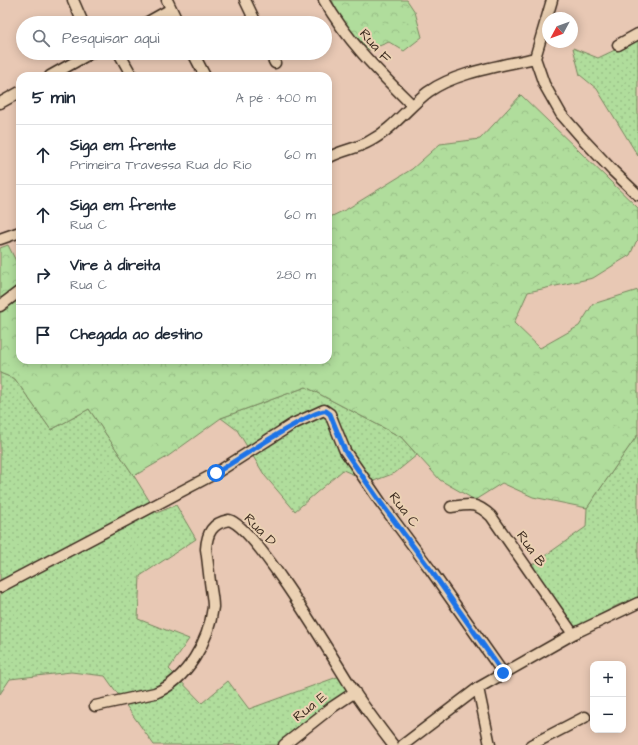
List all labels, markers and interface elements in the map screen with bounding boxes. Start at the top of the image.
north arrow [542,12,578,48]
search box [16,16,332,60]
street label: Rua F [354,25,396,68]
icon: search [30,27,52,49]
text: Pesquisar aqui [62,28,159,49]
text: 5 min [32,86,75,110]
text: A pé · 400 m [235,89,316,107]
text: Siga em frente [70,135,176,156]
icon: ahead [32,144,54,166]
text: 60 m [284,146,316,164]
text: Primeira Travessa Rua do Rio [70,156,252,174]
text: Siga em frente [70,195,176,216]
icon: ahead [32,204,54,226]
text: 60 m [284,206,316,224]
text: Rua C [70,216,107,234]
text: Vire à direita [70,255,160,276]
icon: right [32,264,54,286]
text: 280 m [277,266,316,284]
text: Rua C [70,276,107,294]
icon: arrive [32,324,54,346]
text: Chegada ao destino [70,324,203,345]
route start [207,464,225,482]
street label: Rua C [384,488,424,532]
street label: Rua D [239,509,281,551]
street label: Rua B [511,527,551,571]
map controls [590,661,626,733]
button: + [590,661,626,697]
route end [494,664,512,682]
street label: Rua E [289,687,332,727]
button: − [590,697,626,733]

